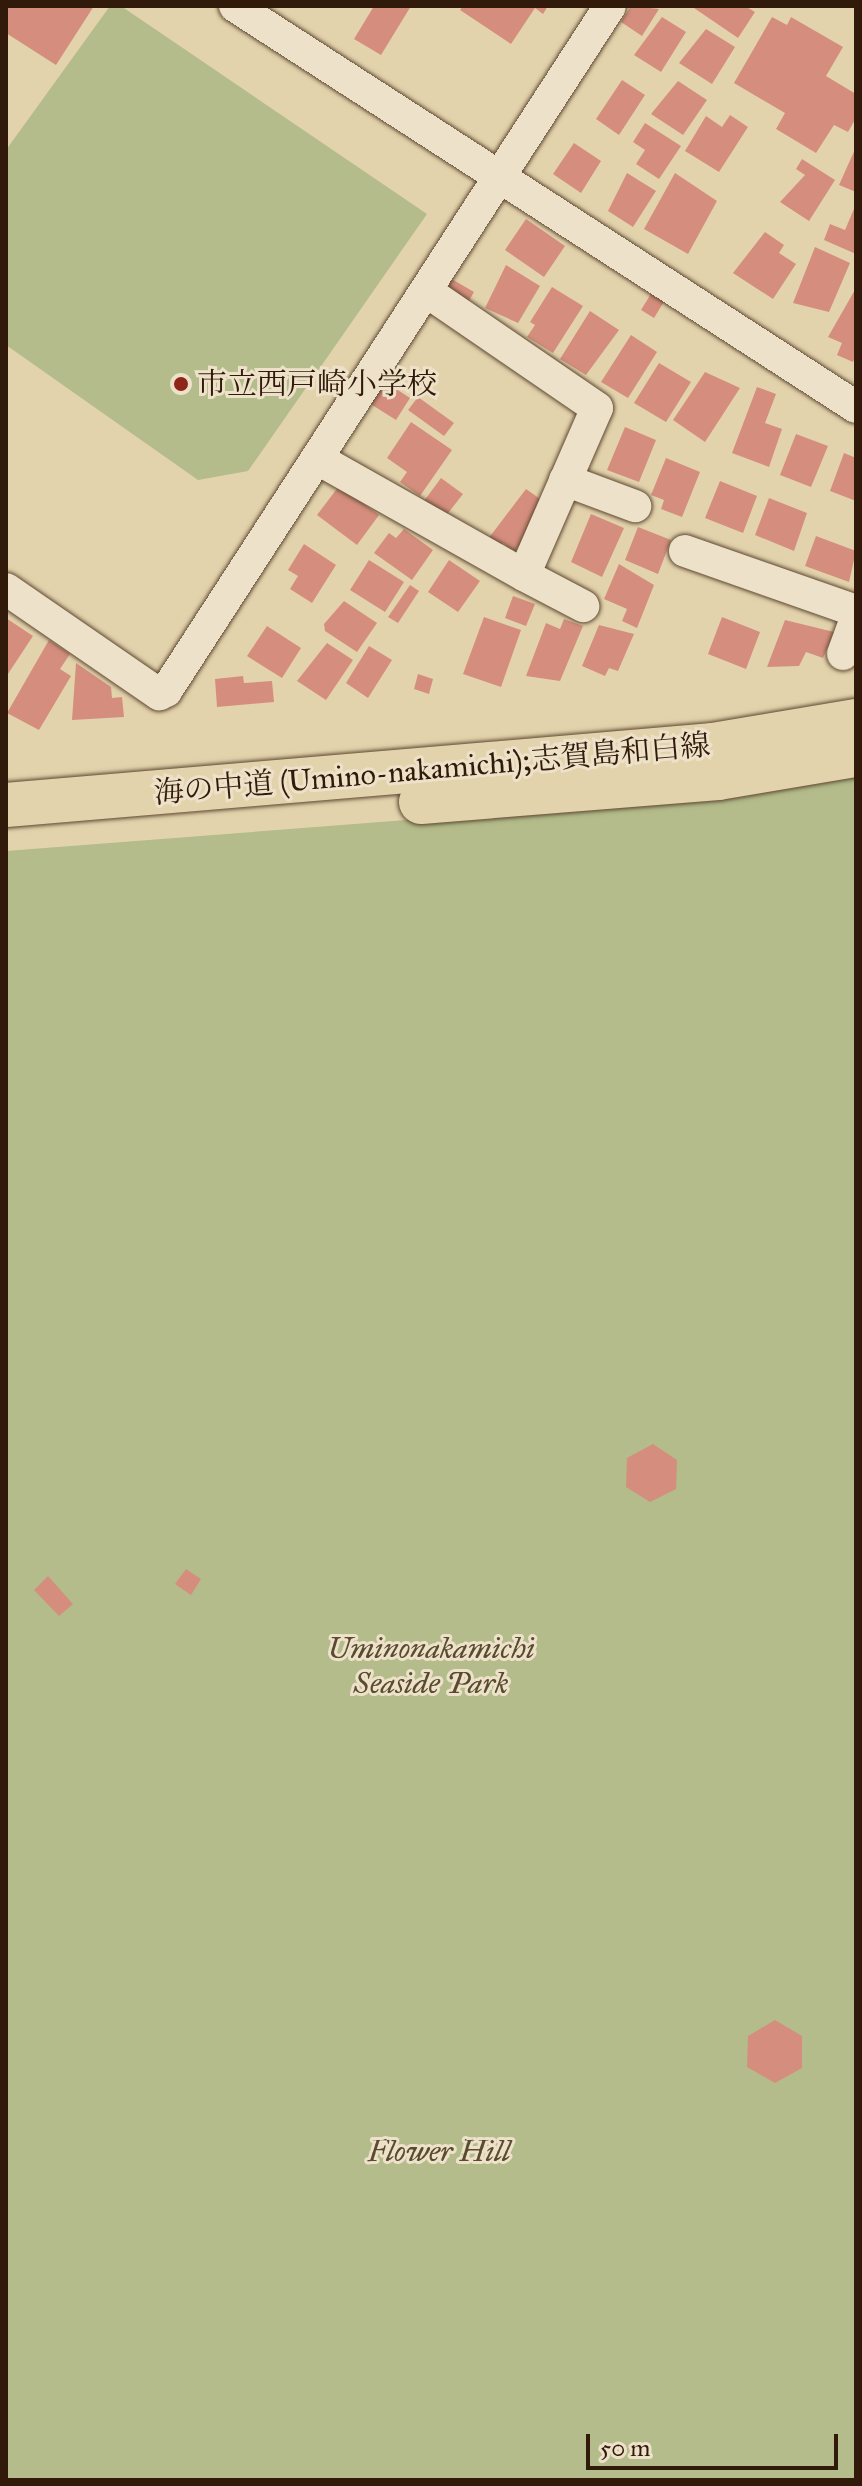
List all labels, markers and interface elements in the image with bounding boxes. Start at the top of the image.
place label: 市立西戸崎小学校 [197,366,437,402]
marker: 市立西戸崎小学校 [172,375,190,393]
street label: 海の中道 (Umino-nakamichi);志賀島和白線 [152,727,712,811]
park label: Uminonakamichi Seaside Park [327,1630,535,1700]
park label: Flower Hill [368,2133,510,2169]
scale bar [590,2418,842,2468]
text: 50 m [600,2433,650,2463]

